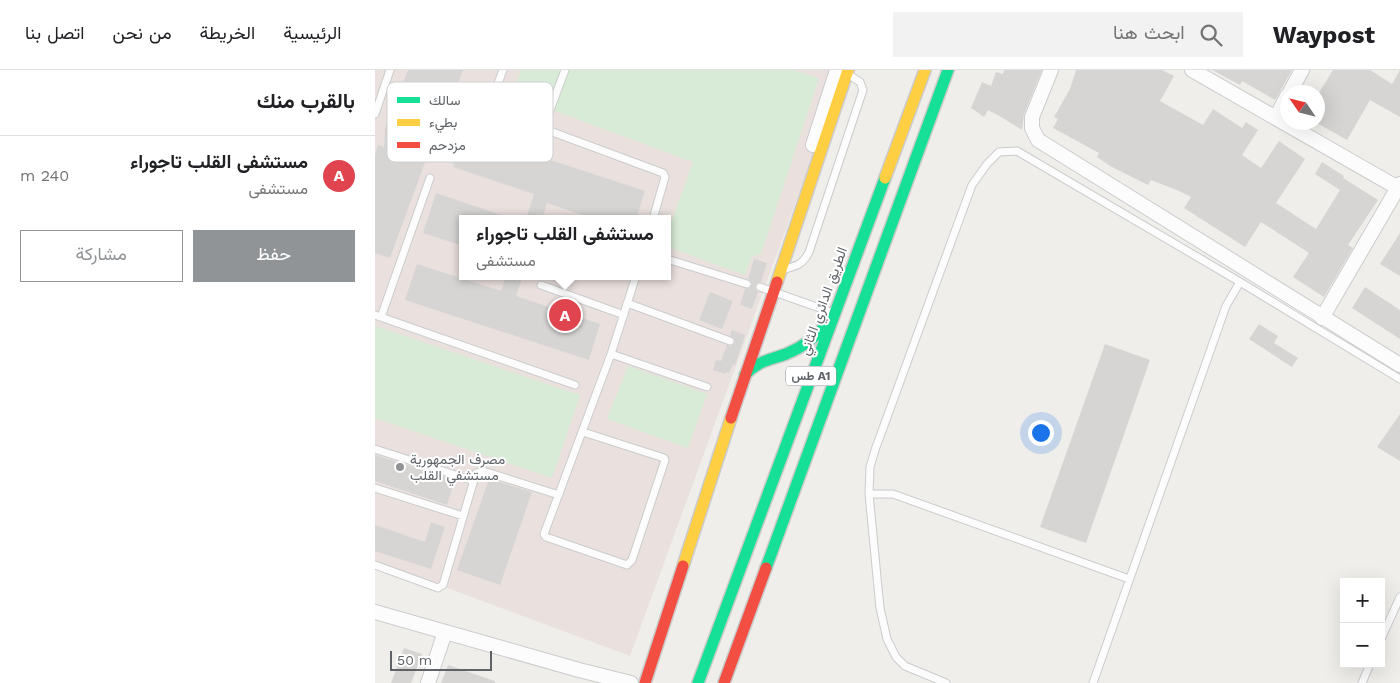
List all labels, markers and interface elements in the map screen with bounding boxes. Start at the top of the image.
search box [893,12,1243,57]
text: ابحث هنا [1113,21,1185,44]
icon: search [1197,21,1225,49]
text: Waypost [1273,21,1375,49]
text: اتصل بنا [25,22,84,43]
text: من نحن [112,22,172,43]
text: الخريطة [200,22,255,43]
text: الرئيسية [283,22,341,43]
legend [387,82,553,162]
north arrow [1280,85,1325,130]
text: بالقرب منك [257,88,355,113]
text: سالك [429,92,460,108]
text: بطيء [429,114,457,134]
text: مزدحم [429,137,466,154]
text: مستشفى القلب تاجوراء [130,150,308,173]
text: 240 m [20,166,69,185]
text: A [334,166,344,185]
text: مستشفى [248,179,308,198]
popup [459,215,671,280]
text: مستشفى القلب تاجوراء [476,222,654,245]
button: مشاركة [20,230,183,282]
button: حفظ [193,230,355,282]
street label: الطريق الدائري الثاني [796,245,854,359]
text: مستشفى [476,251,536,270]
pin: A [549,296,581,334]
road number: طس A1 [786,366,836,386]
your location [1028,420,1054,446]
place label: مصرف الجمهورية مستشفي القلب [410,451,505,487]
marker: مصرف الجمهورية مستشفي القلب [394,461,406,473]
map controls [1340,578,1385,668]
button: + [1340,578,1385,623]
button: − [1340,623,1385,668]
scale bar [390,648,493,671]
text: 50 m [397,652,432,668]

